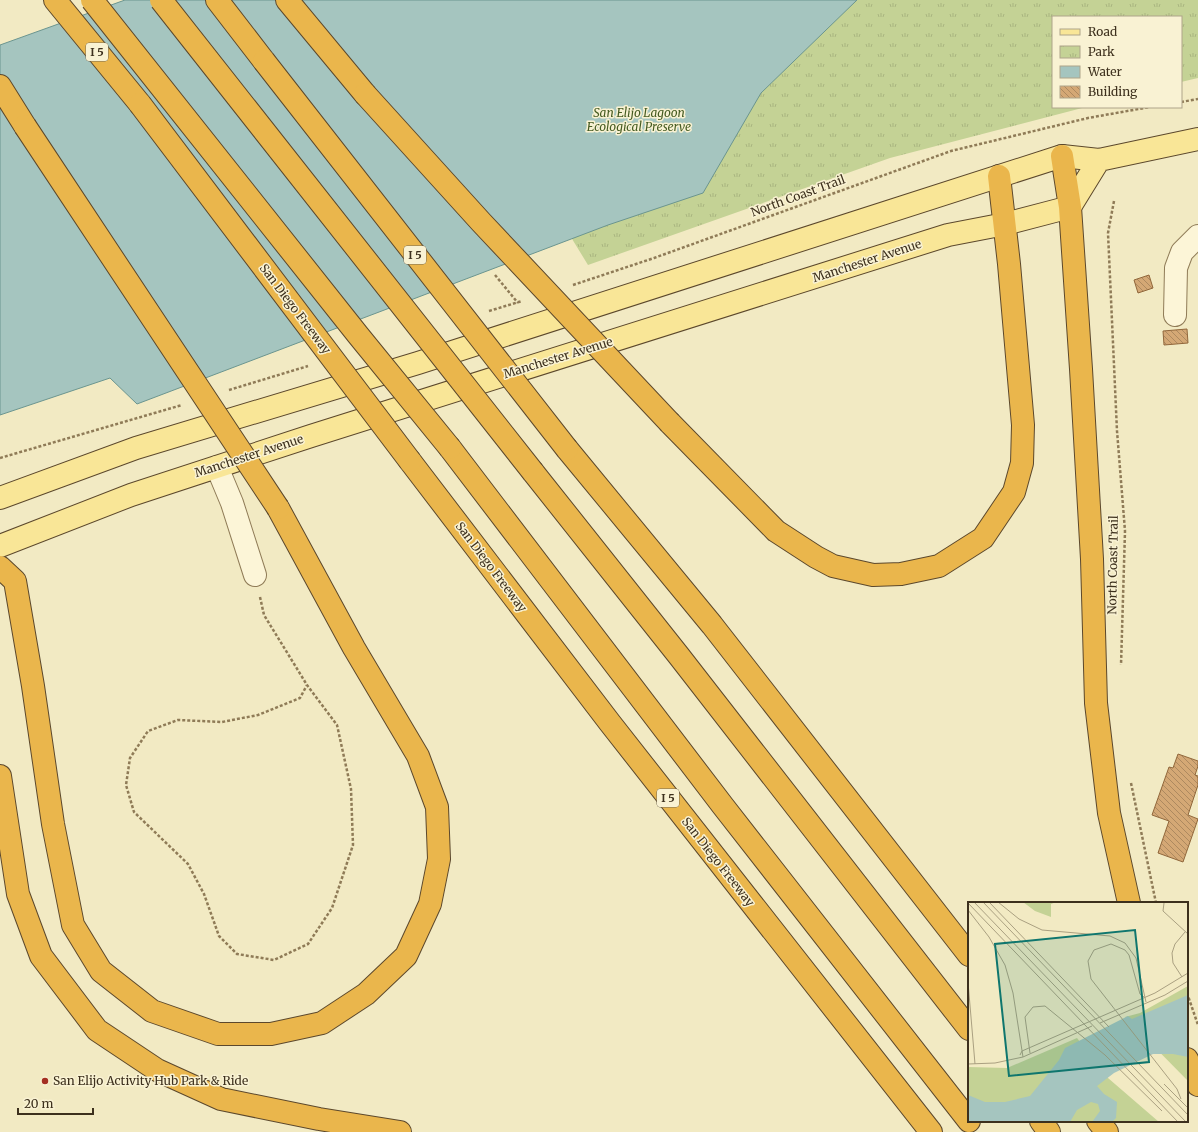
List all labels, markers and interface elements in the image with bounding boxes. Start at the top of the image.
legend [1052,16,1182,108]
text: Road [1088,24,1117,39]
road number: I 5 [86,43,108,61]
text: Park [1088,44,1115,59]
text: Water [1087,64,1123,79]
text: Building [1088,84,1138,99]
park label: San Elijo Lagoon Ecological Preserve [587,105,691,134]
street label: North Coast Trail [749,171,847,220]
street label: Manchester Avenue [811,236,923,285]
road number: I 5 [404,246,426,264]
street label: San Diego Freeway [257,261,334,357]
street label: Manchester Avenue [501,334,614,381]
street label: Manchester Avenue [193,431,305,480]
street label: North Coast Trail [1104,515,1121,615]
street label: San Diego Freeway [453,519,530,615]
road number: I 5 [657,789,679,807]
street label: San Diego Freeway [679,814,758,909]
inset map [968,902,1188,1122]
place label: San Elijo Activity Hub Park & Ride [53,1073,248,1088]
marker: San Elijo Activity Hub Park & Ride [40,1076,50,1086]
scale bar [18,1090,93,1116]
text: 20 m [24,1096,53,1111]

